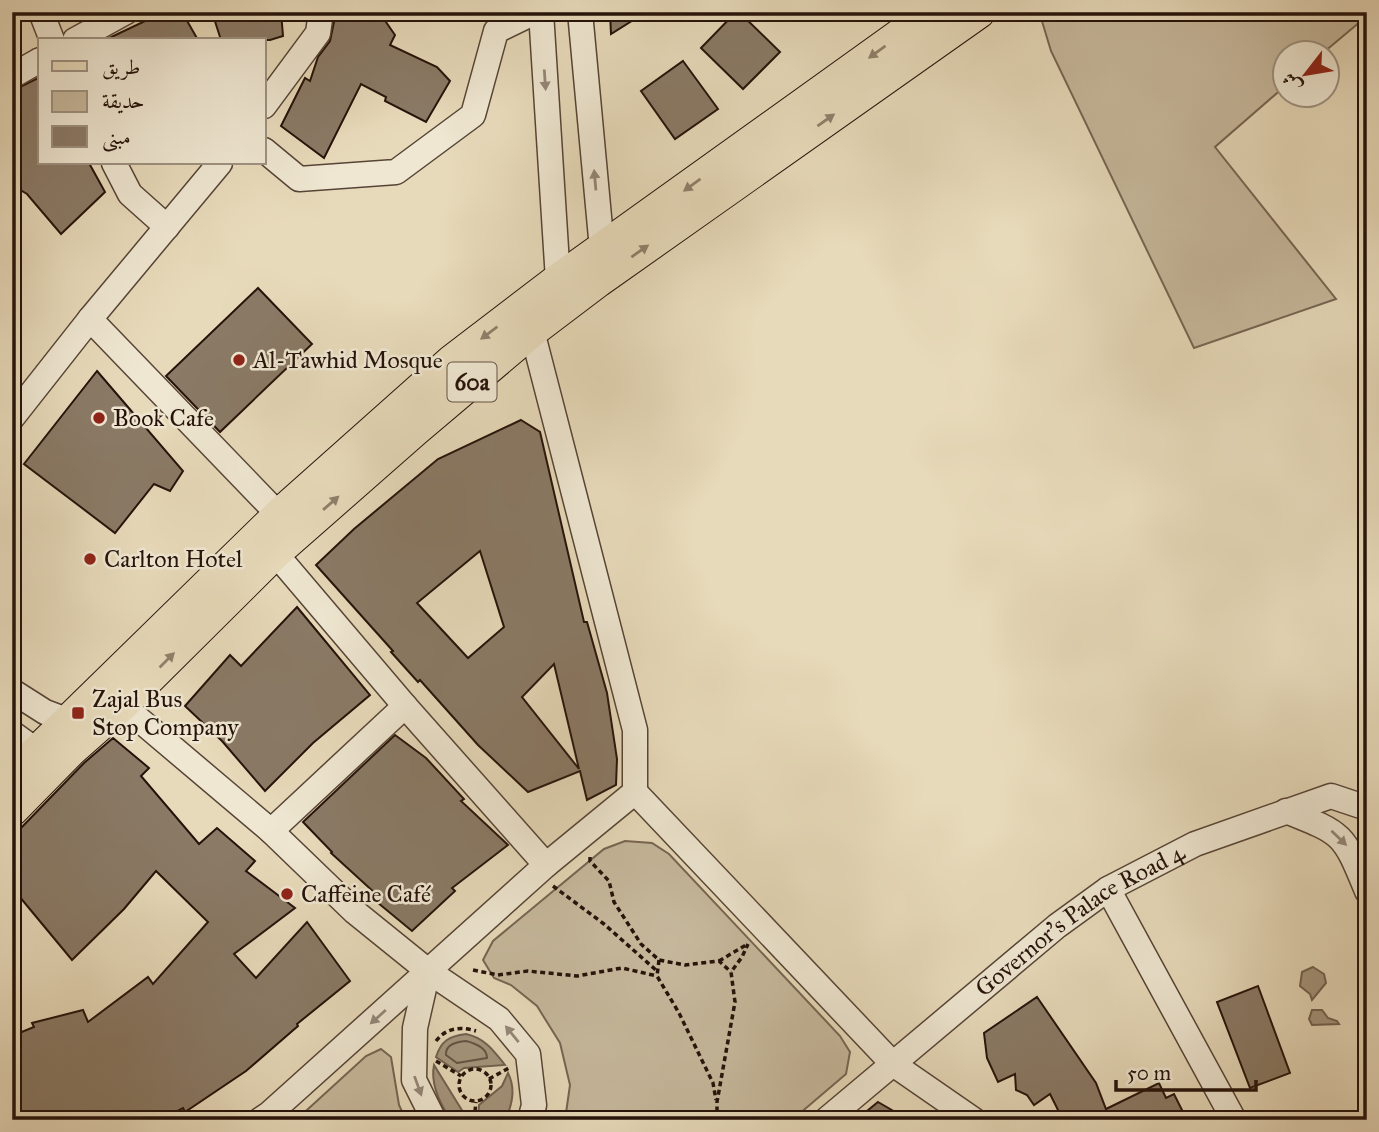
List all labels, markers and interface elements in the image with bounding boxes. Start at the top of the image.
legend [38,38,266,164]
north arrow [1270,38,1340,108]
one-way arrow [868,45,886,59]
text: طريق [102,54,140,80]
text: ش [1277,68,1307,97]
one-way arrow [540,70,551,92]
text: حديقة [102,88,145,114]
one-way arrow [817,113,835,127]
text: مبنى [102,124,131,152]
one-way arrow [590,169,601,191]
one-way arrow [683,178,701,192]
one-way arrow [631,244,649,258]
one-way arrow [480,326,498,340]
place label: Al-Tawhid Mosque [252,345,443,375]
marker: Al-Tawhid Mosque [231,352,247,368]
road number: 60a [448,362,496,402]
place label: Book Cafe [113,403,214,433]
marker: Book Cafe [91,410,107,426]
one-way arrow [323,496,340,511]
place label: Carlton Hotel [104,544,243,574]
marker: Carlton Hotel [82,551,98,567]
one-way arrow [159,652,175,668]
place label: Zajal Bus Stop Company [92,684,239,742]
marker: Zajal Bus Stop Company [70,705,86,721]
one-way arrow [1330,830,1347,846]
street label: Governor's Palace Road 4 [969,837,1190,1003]
place label: Caffeine Café [301,879,431,909]
marker: Caffeine Café [279,886,295,902]
one-way arrow [369,1009,387,1025]
one-way arrow [504,1025,519,1043]
scale bar [1116,1048,1256,1092]
text: 50 m [1127,1060,1172,1086]
one-way arrow [413,1076,424,1097]

